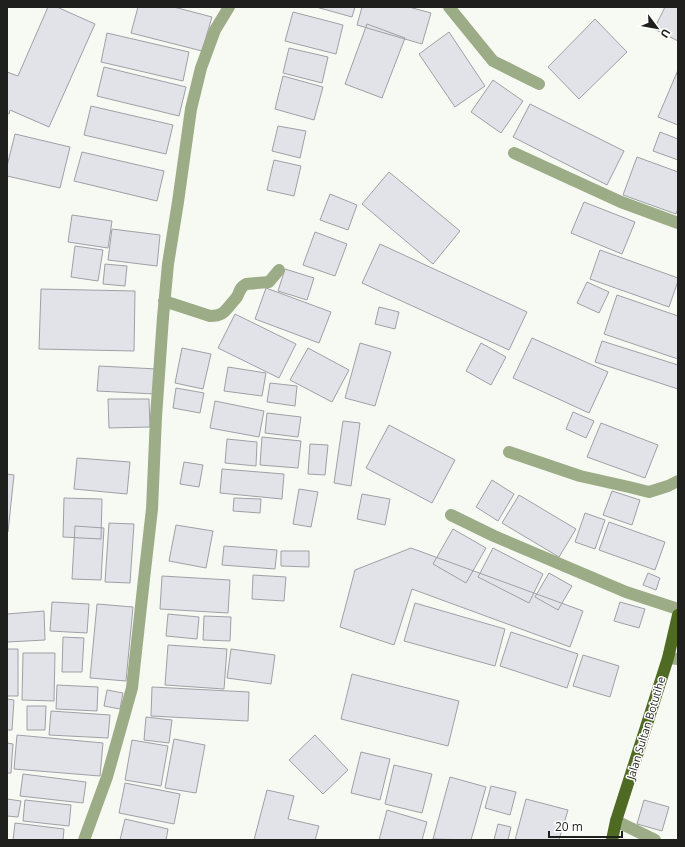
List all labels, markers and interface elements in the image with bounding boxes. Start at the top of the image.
north arrow [637,8,677,48]
text: U [657,26,674,41]
street label: Jalan Sultan Botutihe [622,675,668,782]
scale bar [549,813,622,839]
text: 20 m [555,818,583,835]

